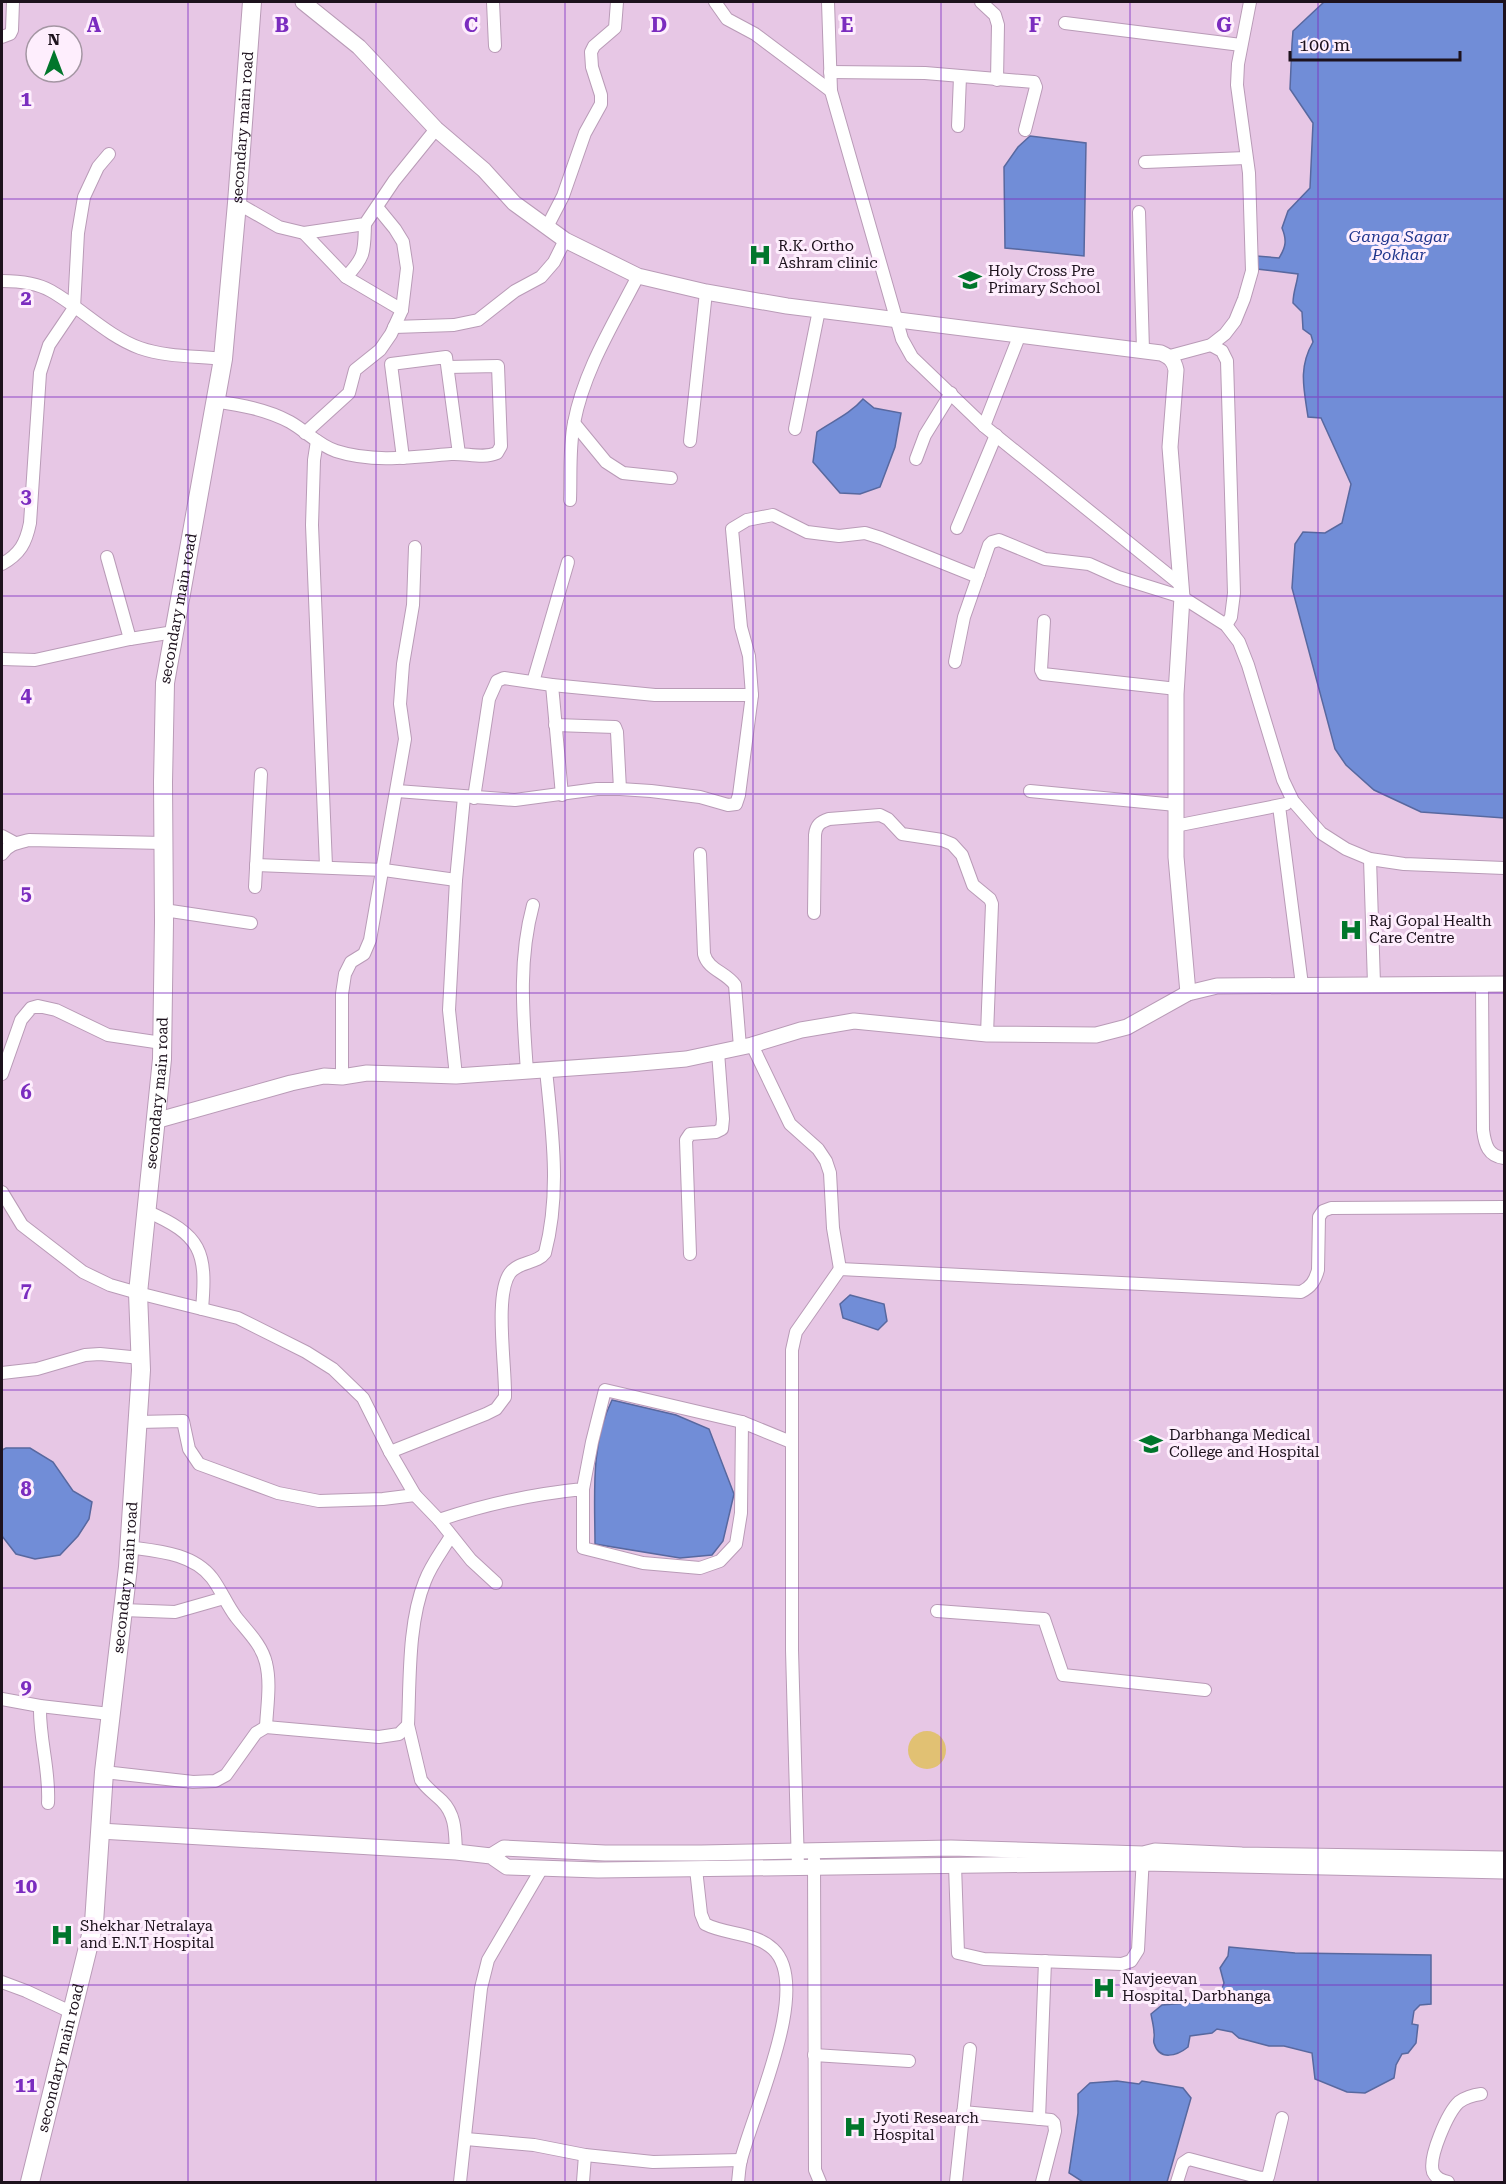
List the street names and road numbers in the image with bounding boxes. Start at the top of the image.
street label: secondary main road [228,50,257,204]
street label: secondary main road [156,532,201,685]
street label: secondary main road [142,1017,172,1170]
street label: secondary main road [109,1501,141,1654]
street label: secondary main road [34,1981,88,2134]

